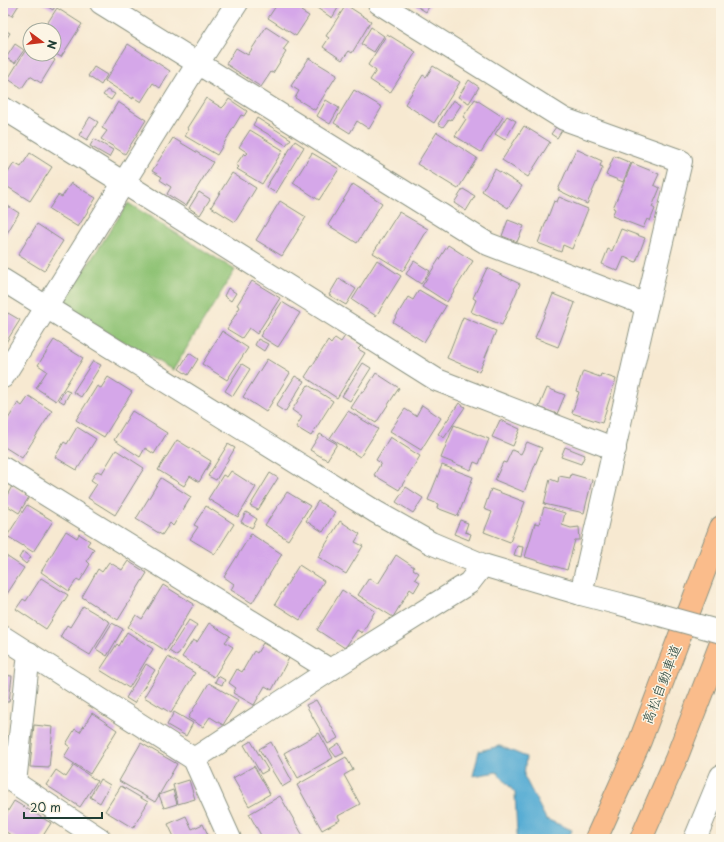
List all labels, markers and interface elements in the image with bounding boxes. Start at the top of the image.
north arrow [22,22,62,62]
text: N [43,38,61,51]
street label: 高松自動車道 [636,641,686,727]
scale bar [24,794,102,820]
text: 20 m [30,798,61,816]

